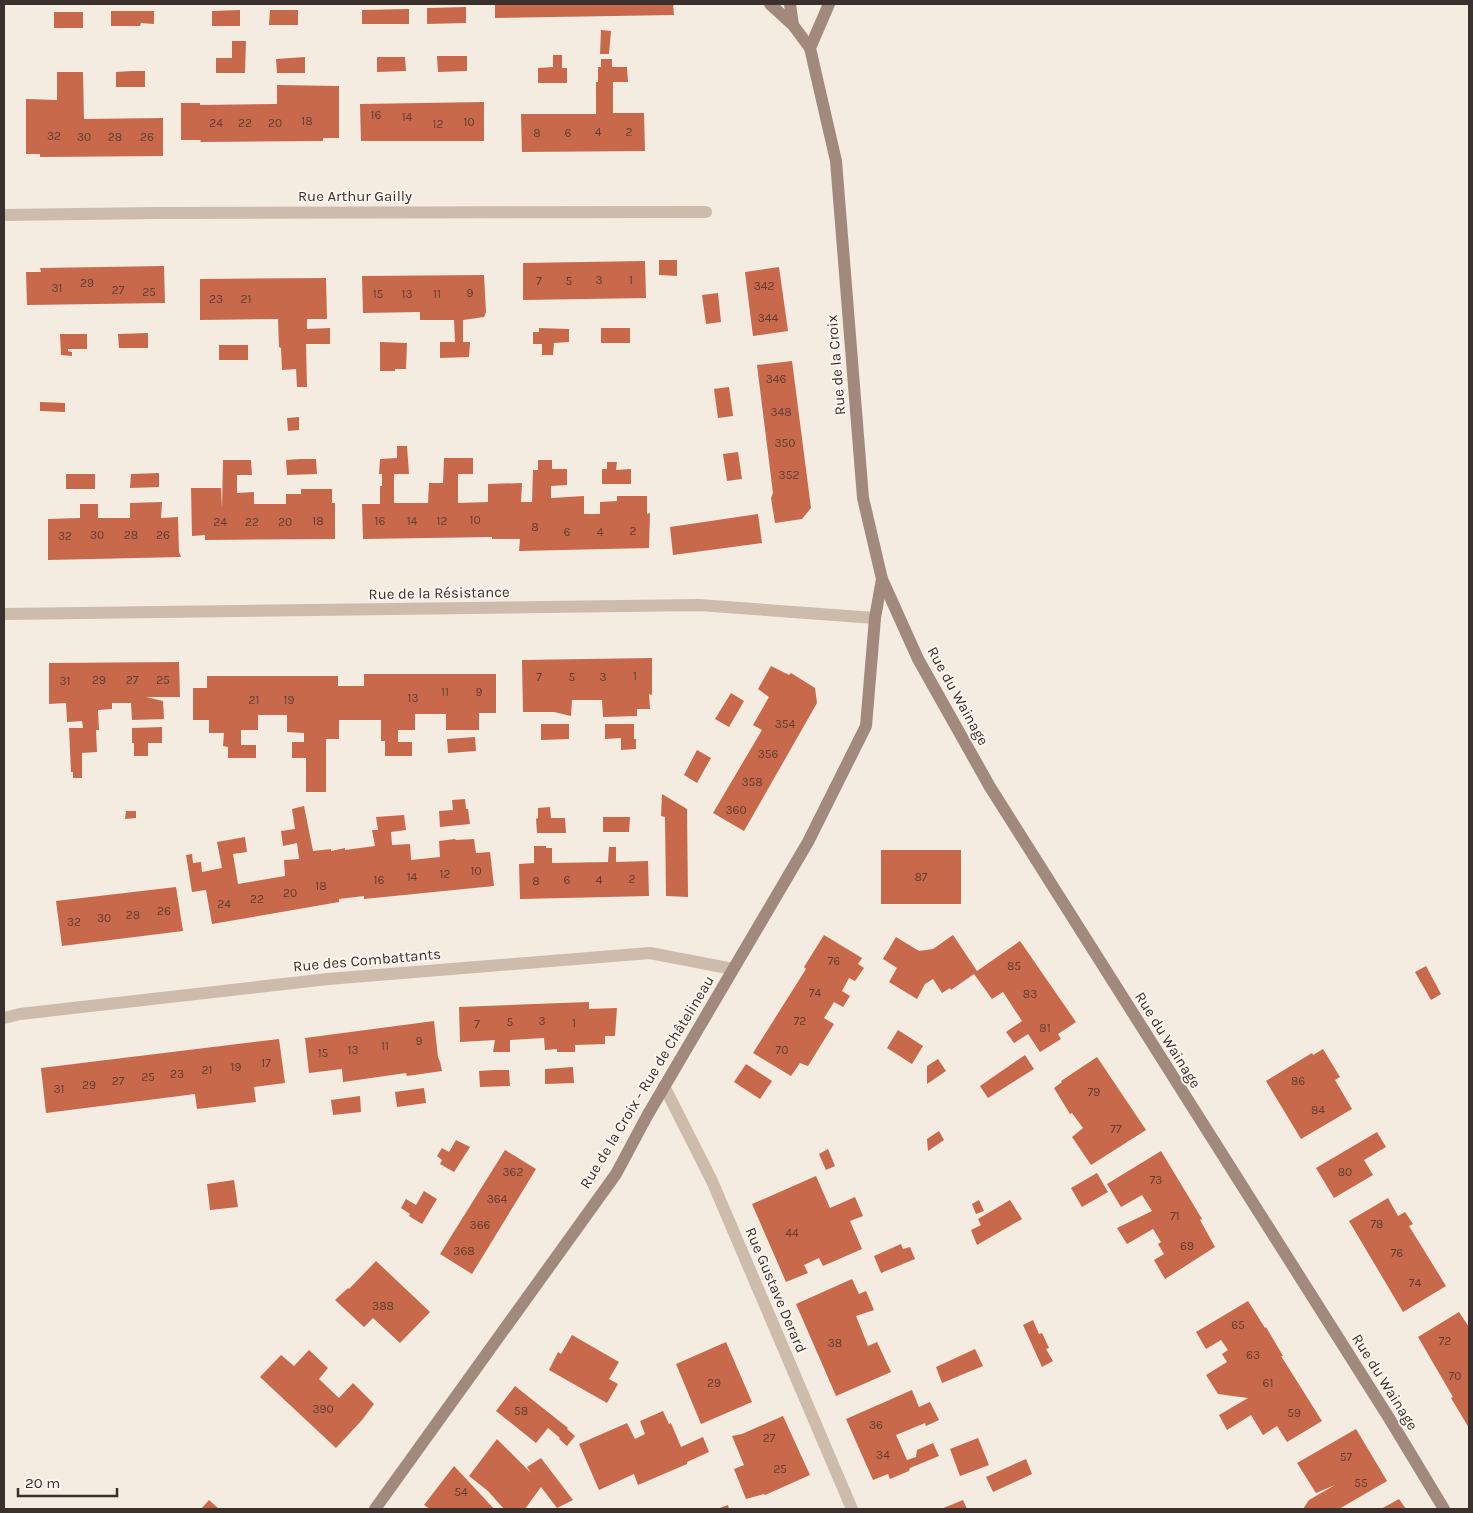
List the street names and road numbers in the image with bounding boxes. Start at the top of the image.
street label: Rue Arthur Gailly [298,187,412,205]
street label: Rue de la Croix [823,314,849,416]
street label: Rue de la Résistance [368,583,510,603]
street label: Rue du Wainage [923,643,993,749]
street label: Rue des Combattants [292,945,442,975]
street label: Rue de la Croix - Rue de Châtelineau [576,972,718,1192]
street label: Rue du Wainage [1131,988,1205,1092]
street label: Rue Gustave Derard [741,1225,811,1355]
street label: Rue du Wainage [1348,1330,1422,1434]

